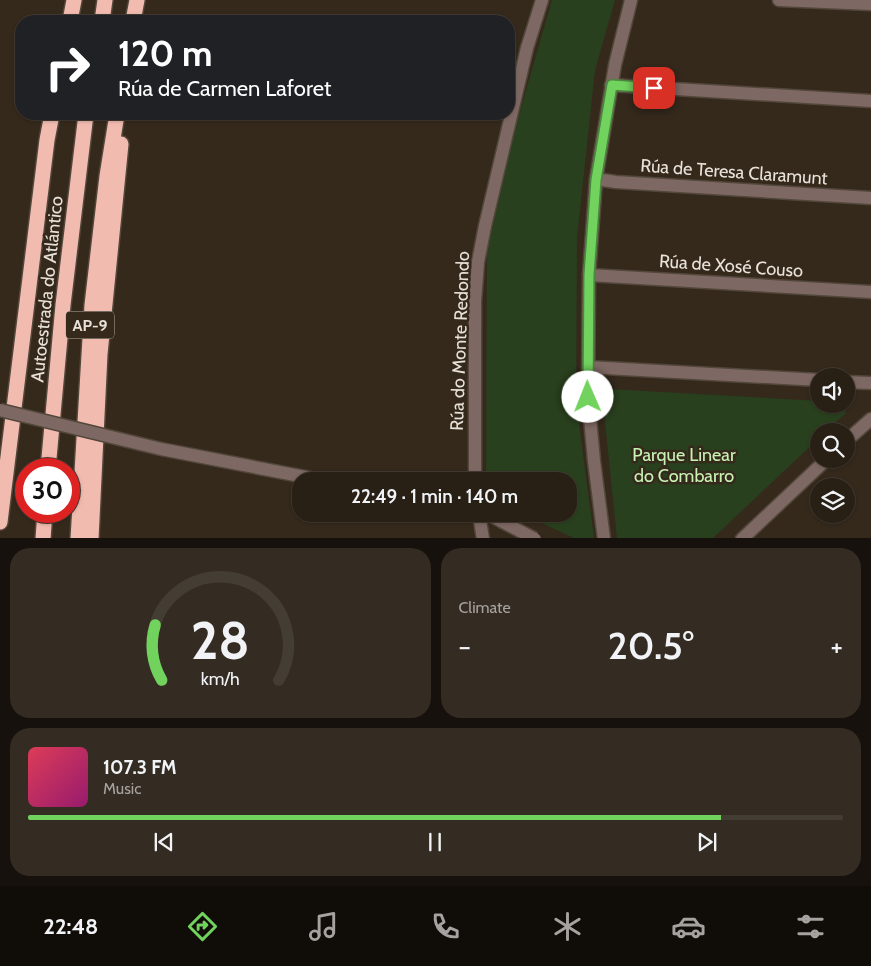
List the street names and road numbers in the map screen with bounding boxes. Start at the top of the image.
street label: Rúa de Teresa Claramunt [640,154,828,190]
street label: Autoestrada do Atlántico [26,195,68,383]
street label: Rúa de Xosé Couso [658,250,804,282]
street label: Rúa do Monte Redondo [446,251,474,431]
road number: AP-9 [66,312,114,338]

